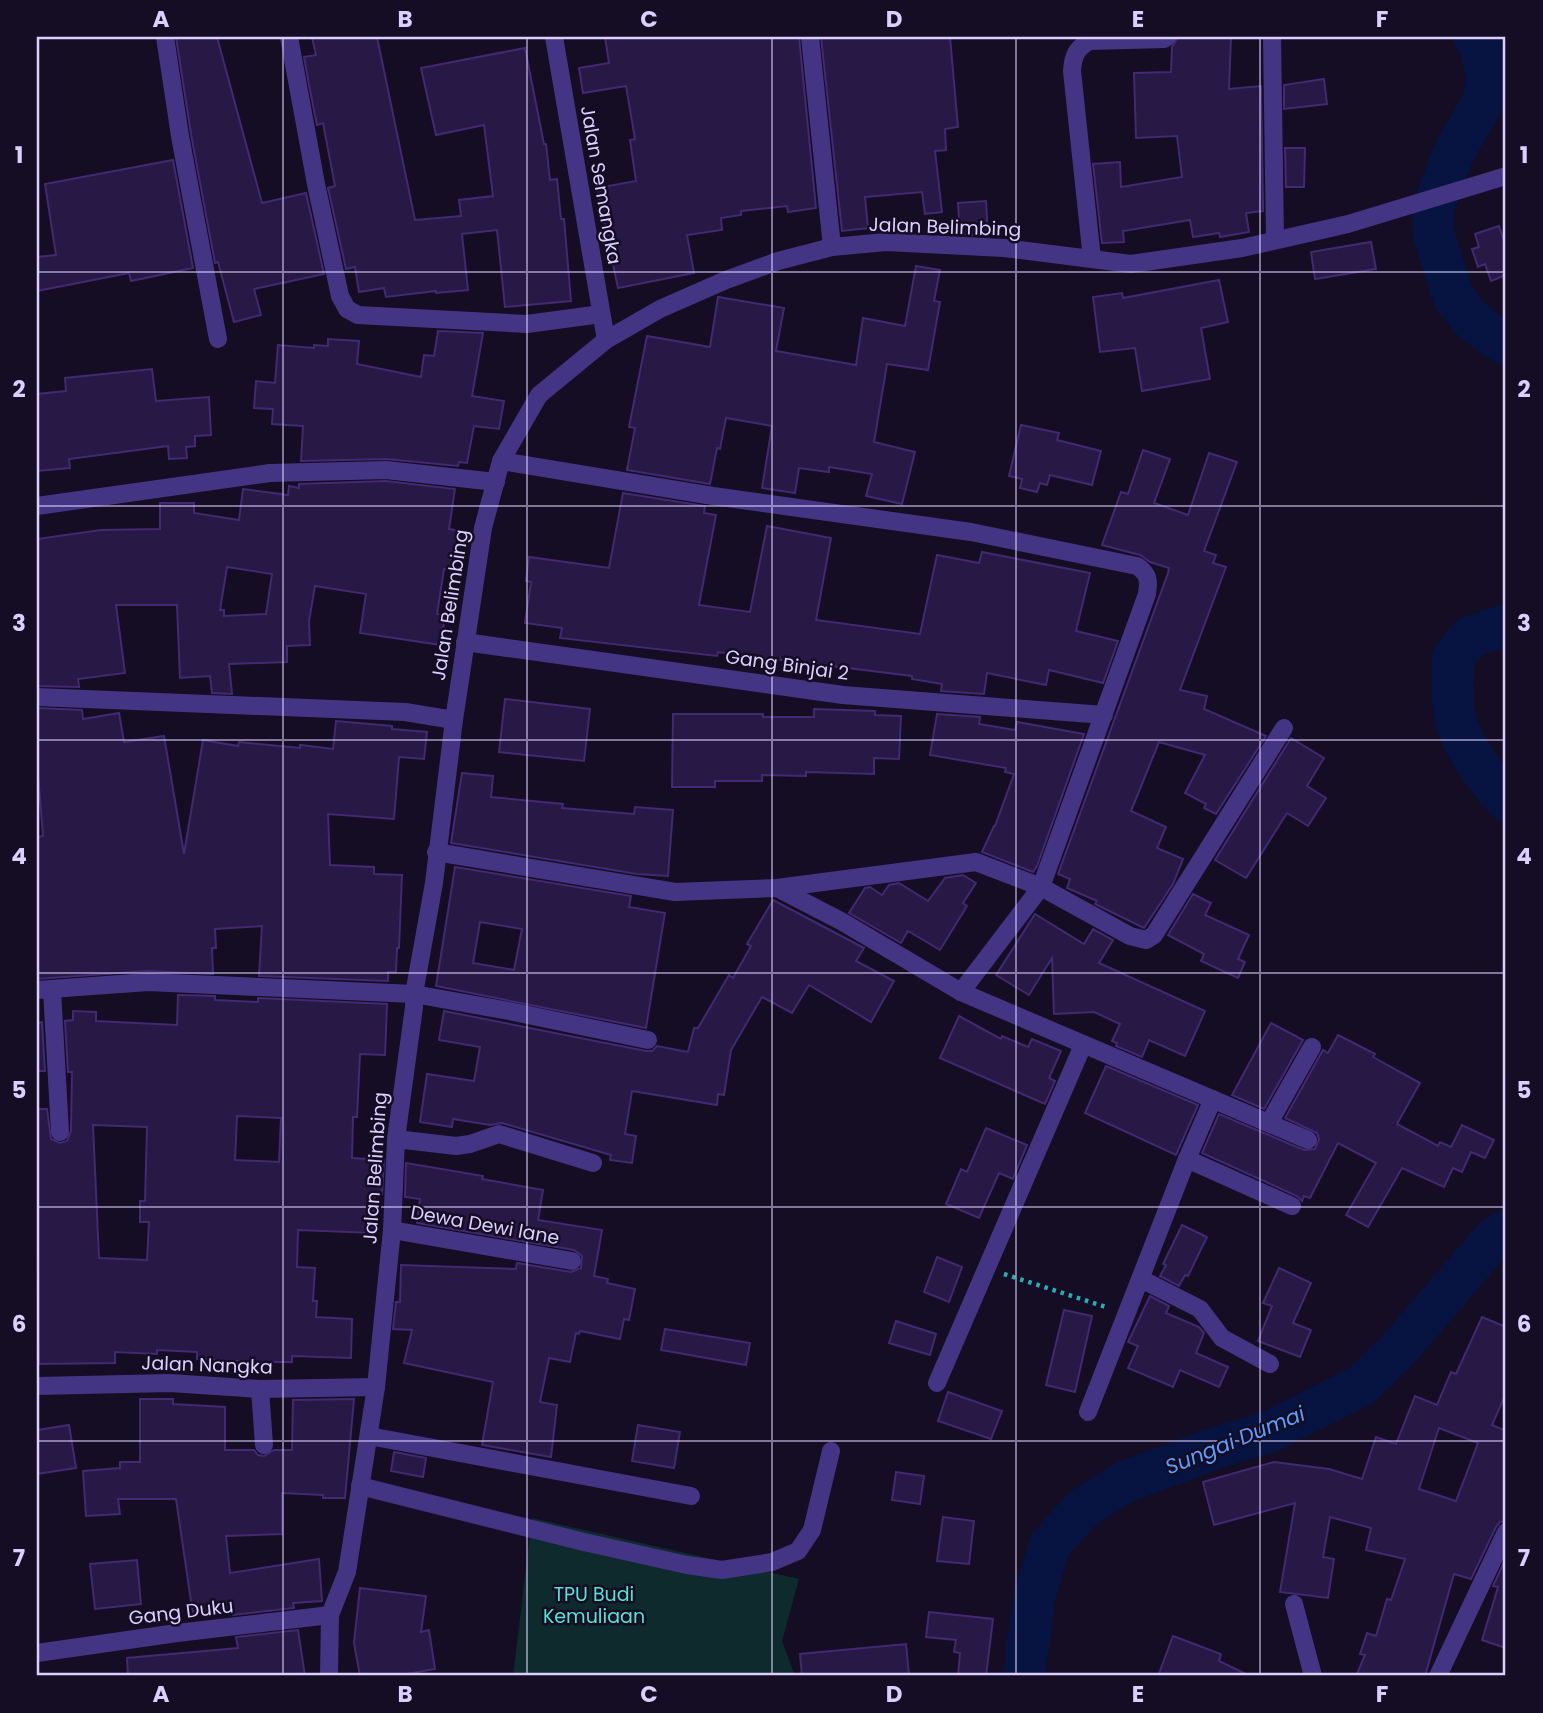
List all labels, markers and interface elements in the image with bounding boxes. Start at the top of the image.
text: A [153,3,170,35]
text: B [397,3,413,35]
text: C [640,3,658,35]
text: D [886,3,902,35]
text: E [1132,3,1144,35]
text: F [1376,3,1388,35]
street label: Jalan Semangka [574,104,628,266]
text: 1 [15,139,23,171]
text: 1 [1520,139,1528,171]
street label: Jalan Belimbing [868,211,1022,243]
text: 2 [12,373,26,405]
text: 2 [1517,373,1531,405]
street label: Jalan Belimbing [425,528,475,682]
text: 3 [12,607,26,639]
text: 3 [1517,607,1531,639]
street label: Gang Binjai 2 [724,643,851,687]
text: 4 [11,840,27,872]
text: 4 [1516,840,1532,872]
text: 5 [12,1074,26,1106]
text: 5 [1517,1074,1531,1106]
street label: Jalan Belimbing [356,1091,394,1245]
street label: Dewa Dewi lane [408,1199,562,1251]
text: 6 [12,1308,26,1340]
text: 6 [1517,1308,1531,1340]
street label: Jalan Nangka [141,1349,273,1381]
water label: Sungai Dumai [1161,1398,1310,1481]
text: 7 [13,1542,25,1574]
text: 7 [1518,1542,1530,1574]
park label: TPU Budi Kemuliaan [543,1581,645,1630]
street label: Gang Duku [127,1592,235,1632]
text: A [153,1678,170,1710]
text: B [397,1678,413,1710]
text: C [640,1678,658,1710]
text: D [886,1678,902,1710]
text: E [1132,1678,1144,1710]
text: F [1376,1678,1388,1710]

